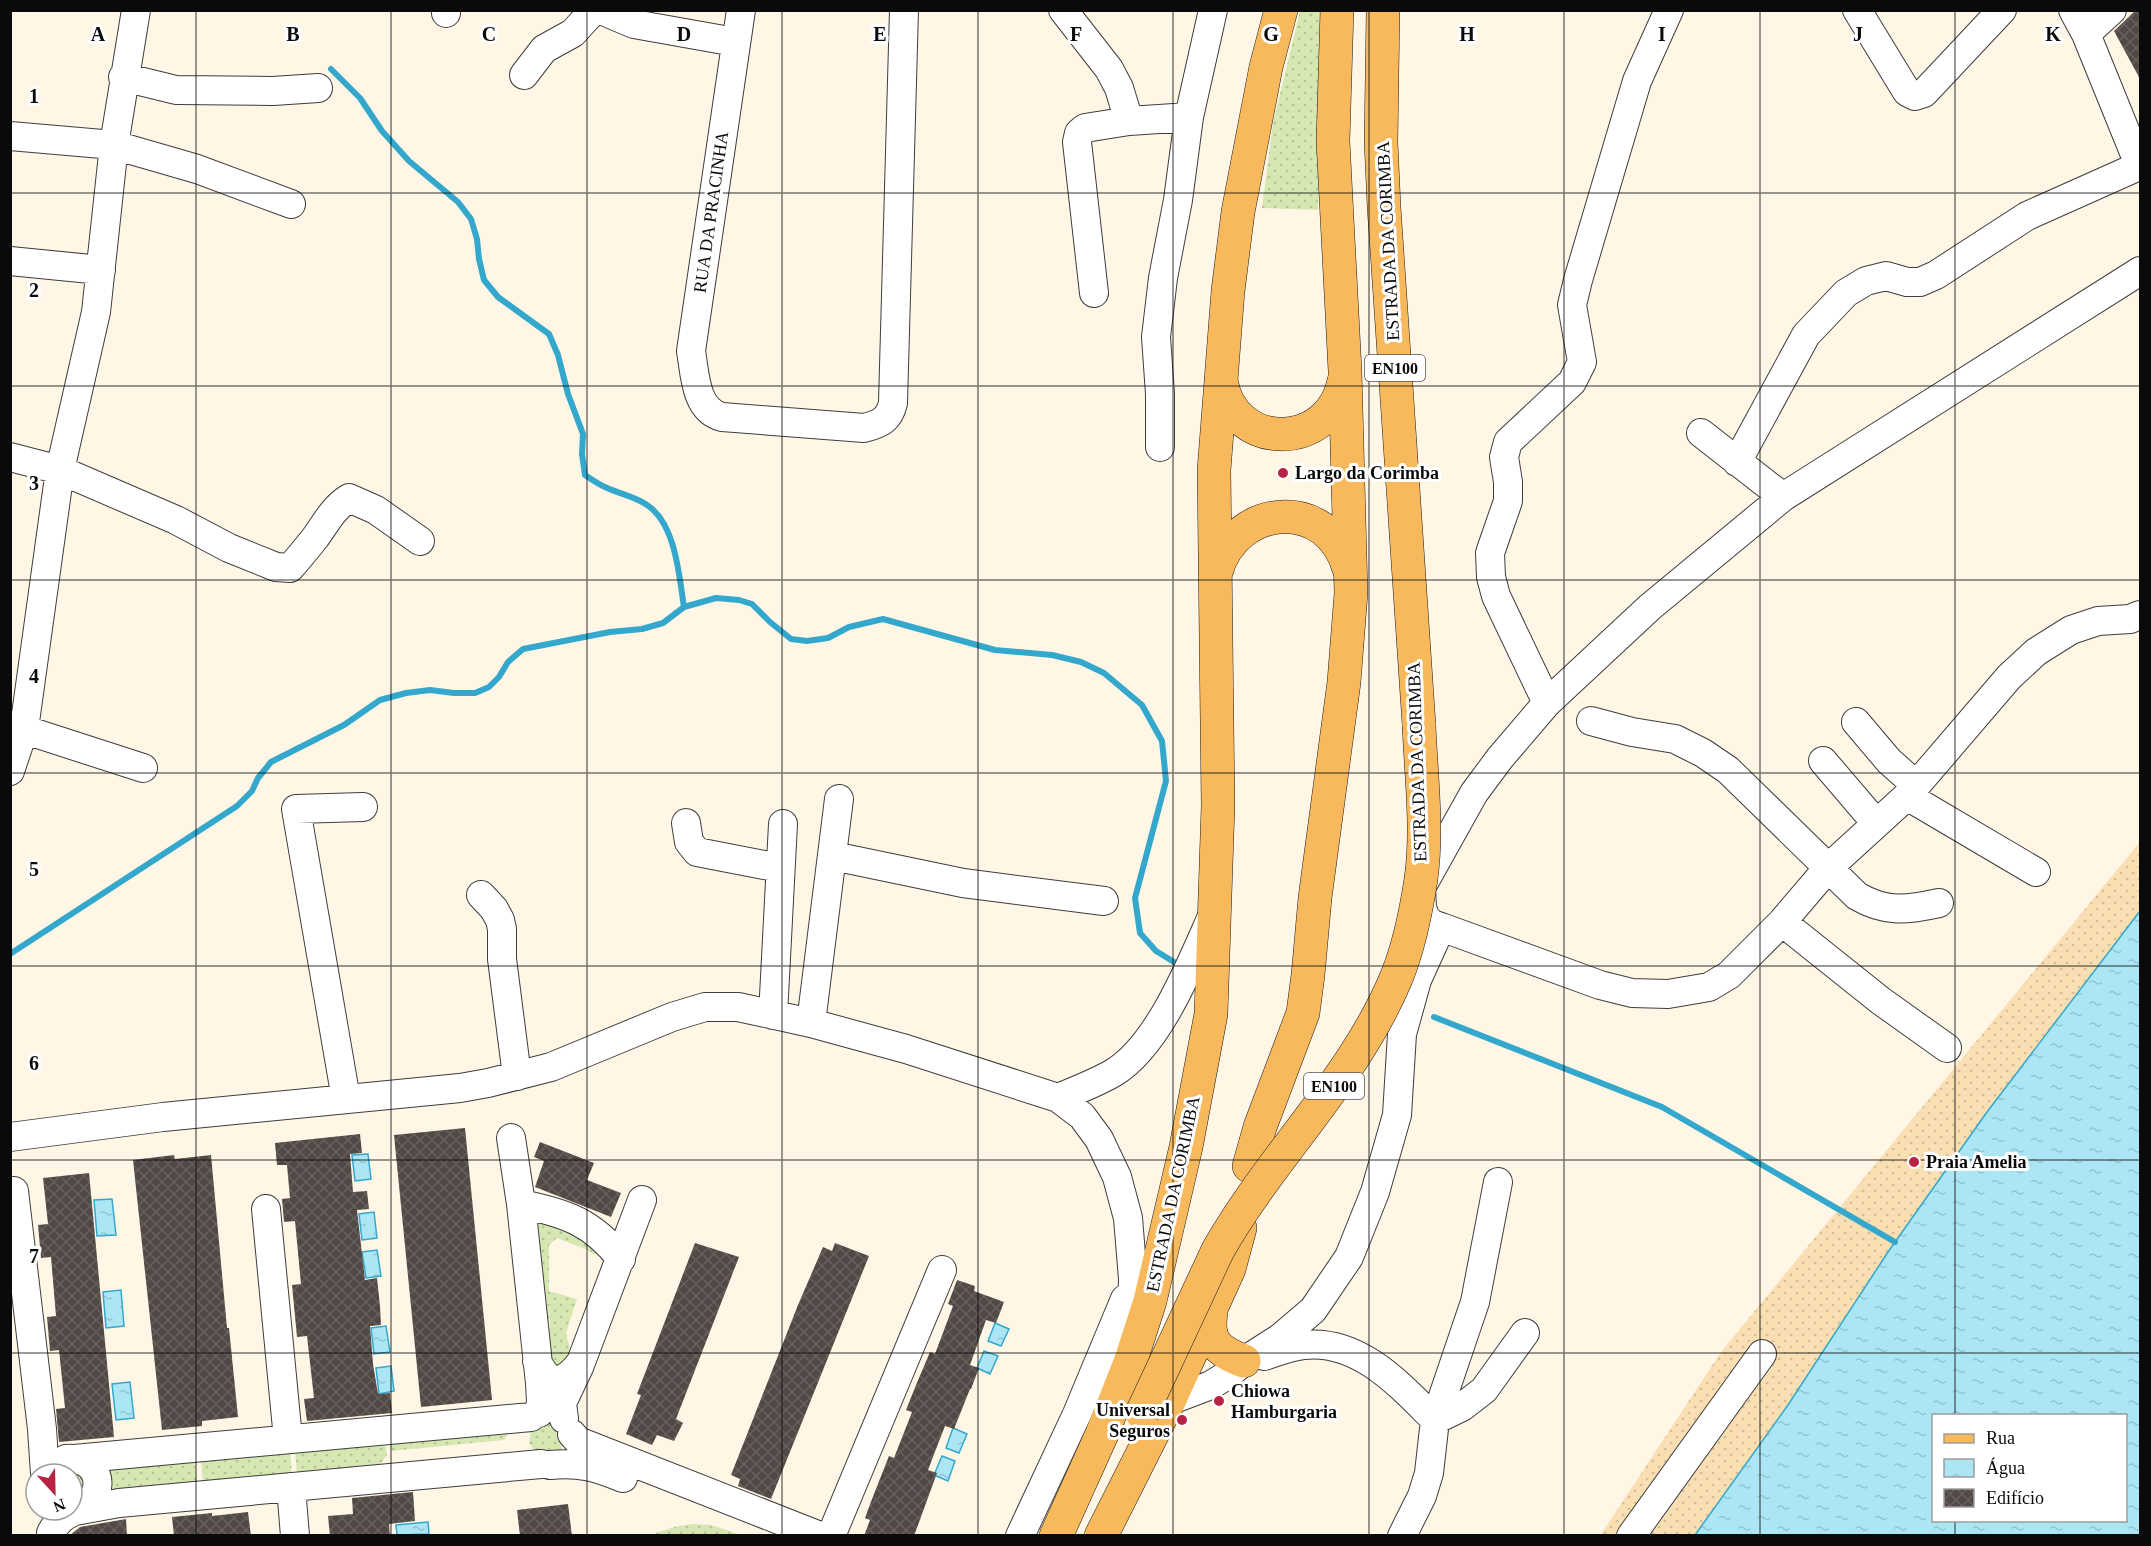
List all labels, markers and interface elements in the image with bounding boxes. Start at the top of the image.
text: A [91,23,106,45]
text: B [286,23,300,45]
text: C [482,23,496,45]
text: D [677,23,691,45]
text: E [873,23,887,45]
text: F [1070,23,1082,45]
text: G [1263,23,1279,45]
text: H [1459,23,1475,45]
text: I [1658,23,1666,45]
text: J [1853,23,1863,45]
text: K [2045,23,2061,45]
text: 1 [29,85,39,107]
street label: RUA DA PRACINHA [690,130,732,294]
street label: ESTRADA DA CORIMBA [1373,141,1403,341]
text: 2 [29,279,39,301]
road number: EN100 [1365,355,1425,381]
place label: Largo da Corimba [1295,463,1439,483]
marker: Largo da Corimba [1276,466,1290,480]
text: 3 [29,472,39,494]
street label: ESTRADA DA CORIMBA [1404,662,1430,862]
text: 4 [29,665,39,687]
text: 5 [29,858,39,880]
text: 6 [29,1052,39,1074]
road number: EN100 [1304,1073,1364,1099]
street label: ESTRADA DA CORIMBA [1142,1094,1204,1294]
place label: Praia Amelia [1926,1152,2026,1172]
marker: Praia Amelia [1907,1155,1921,1169]
text: 7 [29,1245,39,1267]
place label: Chiowa Hamburgaria [1231,1381,1337,1422]
marker: Chiowa Hamburgaria [1212,1394,1226,1408]
place label: Universal Seguros [1096,1400,1170,1441]
marker: Universal Seguros [1175,1413,1189,1427]
legend [1932,1414,2127,1522]
text: Rua [1986,1428,2015,1448]
text: Água [1986,1457,2025,1478]
north arrow [24,1462,84,1522]
text: Edifício [1986,1488,2044,1508]
text: N [50,1495,68,1516]

